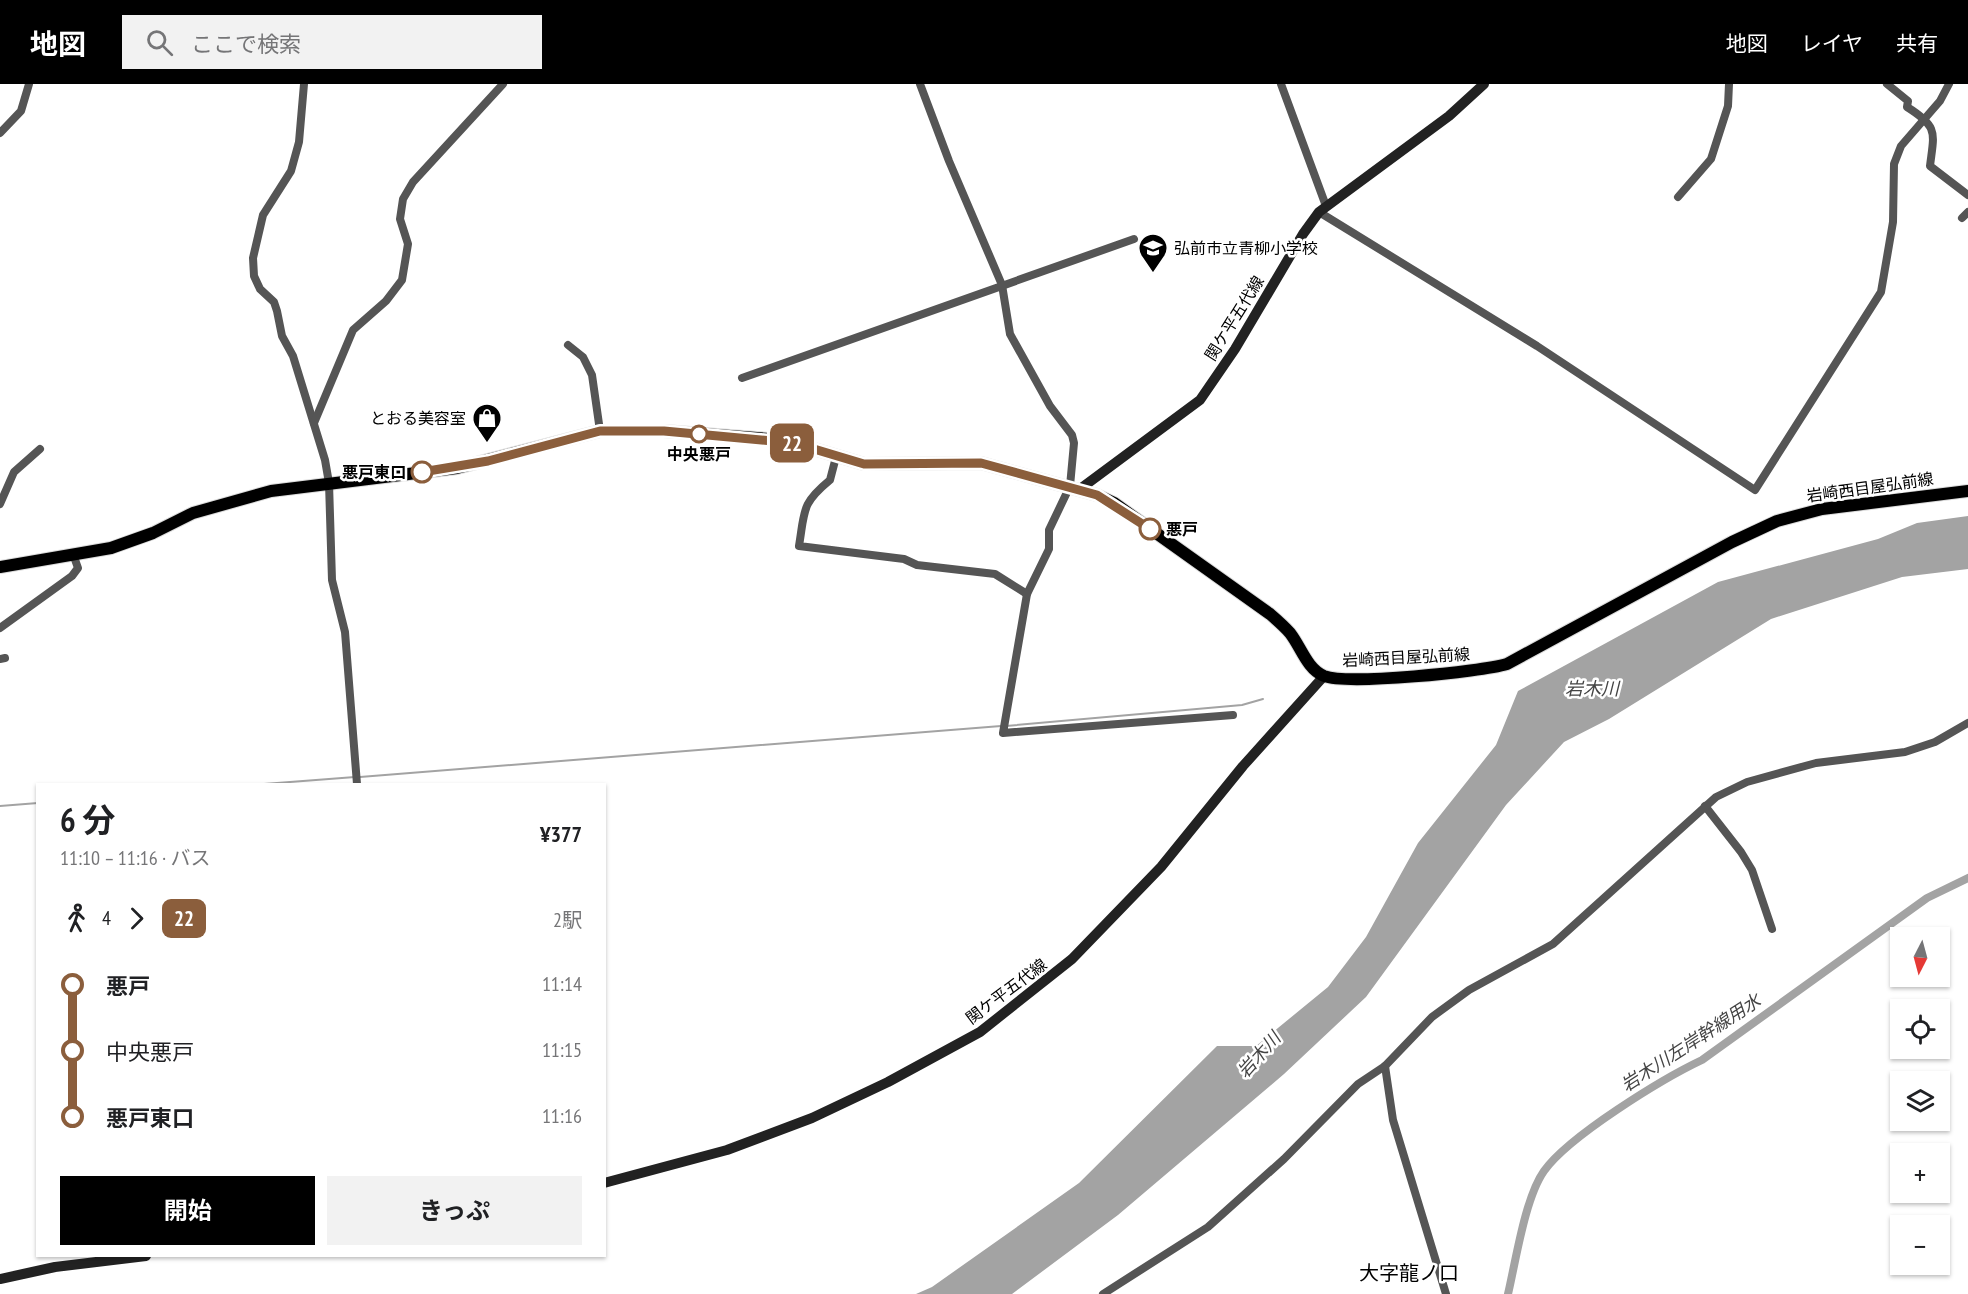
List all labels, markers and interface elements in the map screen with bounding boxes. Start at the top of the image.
search box [122,15,542,69]
text: 地図 [30,25,86,62]
icon: search [143,26,176,59]
text: ここで検索 [191,30,301,58]
text: 地図 [1726,30,1768,57]
text: レイヤ [1801,30,1863,57]
text: 共有 [1896,30,1938,57]
school or university icon: 弘前市立青柳小学校 [1137,232,1169,274]
place label: 弘前市立青柳小学校 [1174,238,1318,258]
street label: 関ケ平五代線 [1200,272,1268,364]
shop icon: とおる美容室 [471,402,503,444]
place label: とおる美容室 [370,408,466,428]
line badge: 22 [765,424,819,462]
marker: 中央悪戸 [690,425,708,443]
text: 22 [782,430,802,457]
place label: 中央悪戸 [667,444,731,464]
marker: 悪戸東口 [411,461,433,483]
place label: 悪戸東口 [342,462,406,482]
street label: 岩崎西目屋弘前線 [1805,468,1935,506]
marker: 悪戸 [1139,518,1161,540]
place label: 悪戸 [1166,519,1198,539]
street label: 岩崎西目屋弘前線 [1342,644,1470,670]
water label: 岩木川 [1565,677,1621,700]
text: 6 分 [60,798,116,841]
text: ¥377 [540,820,582,848]
text: 11:10 – 11:16 · バス [60,845,211,871]
icon: walk [60,902,93,935]
icon: forward [120,902,153,935]
text: 4 [102,905,111,931]
text: 22 [174,905,194,932]
text: 2駅 [553,907,582,933]
north arrow [1890,927,1950,987]
map controls [1890,927,1950,1275]
street label: 関ケ平五代線 [962,954,1050,1028]
text: 11:14 [542,971,582,997]
text: 悪戸 [106,972,150,1000]
water label: 岩木川左岸幹線用水 [1617,988,1767,1096]
button: locate [1890,999,1950,1059]
water label: 岩木川 [1232,1025,1287,1082]
text: 11:15 [542,1037,582,1063]
text: 中央悪戸 [106,1038,194,1066]
button: layers [1890,1071,1950,1131]
text: 11:16 [542,1103,582,1129]
text: 悪戸東口 [106,1104,194,1132]
button: + [1890,1143,1950,1203]
button: 開始 [60,1176,315,1245]
button: きっぷ [327,1176,582,1245]
button: − [1890,1215,1950,1275]
district label: 大字龍ノ口 [1359,1260,1459,1286]

